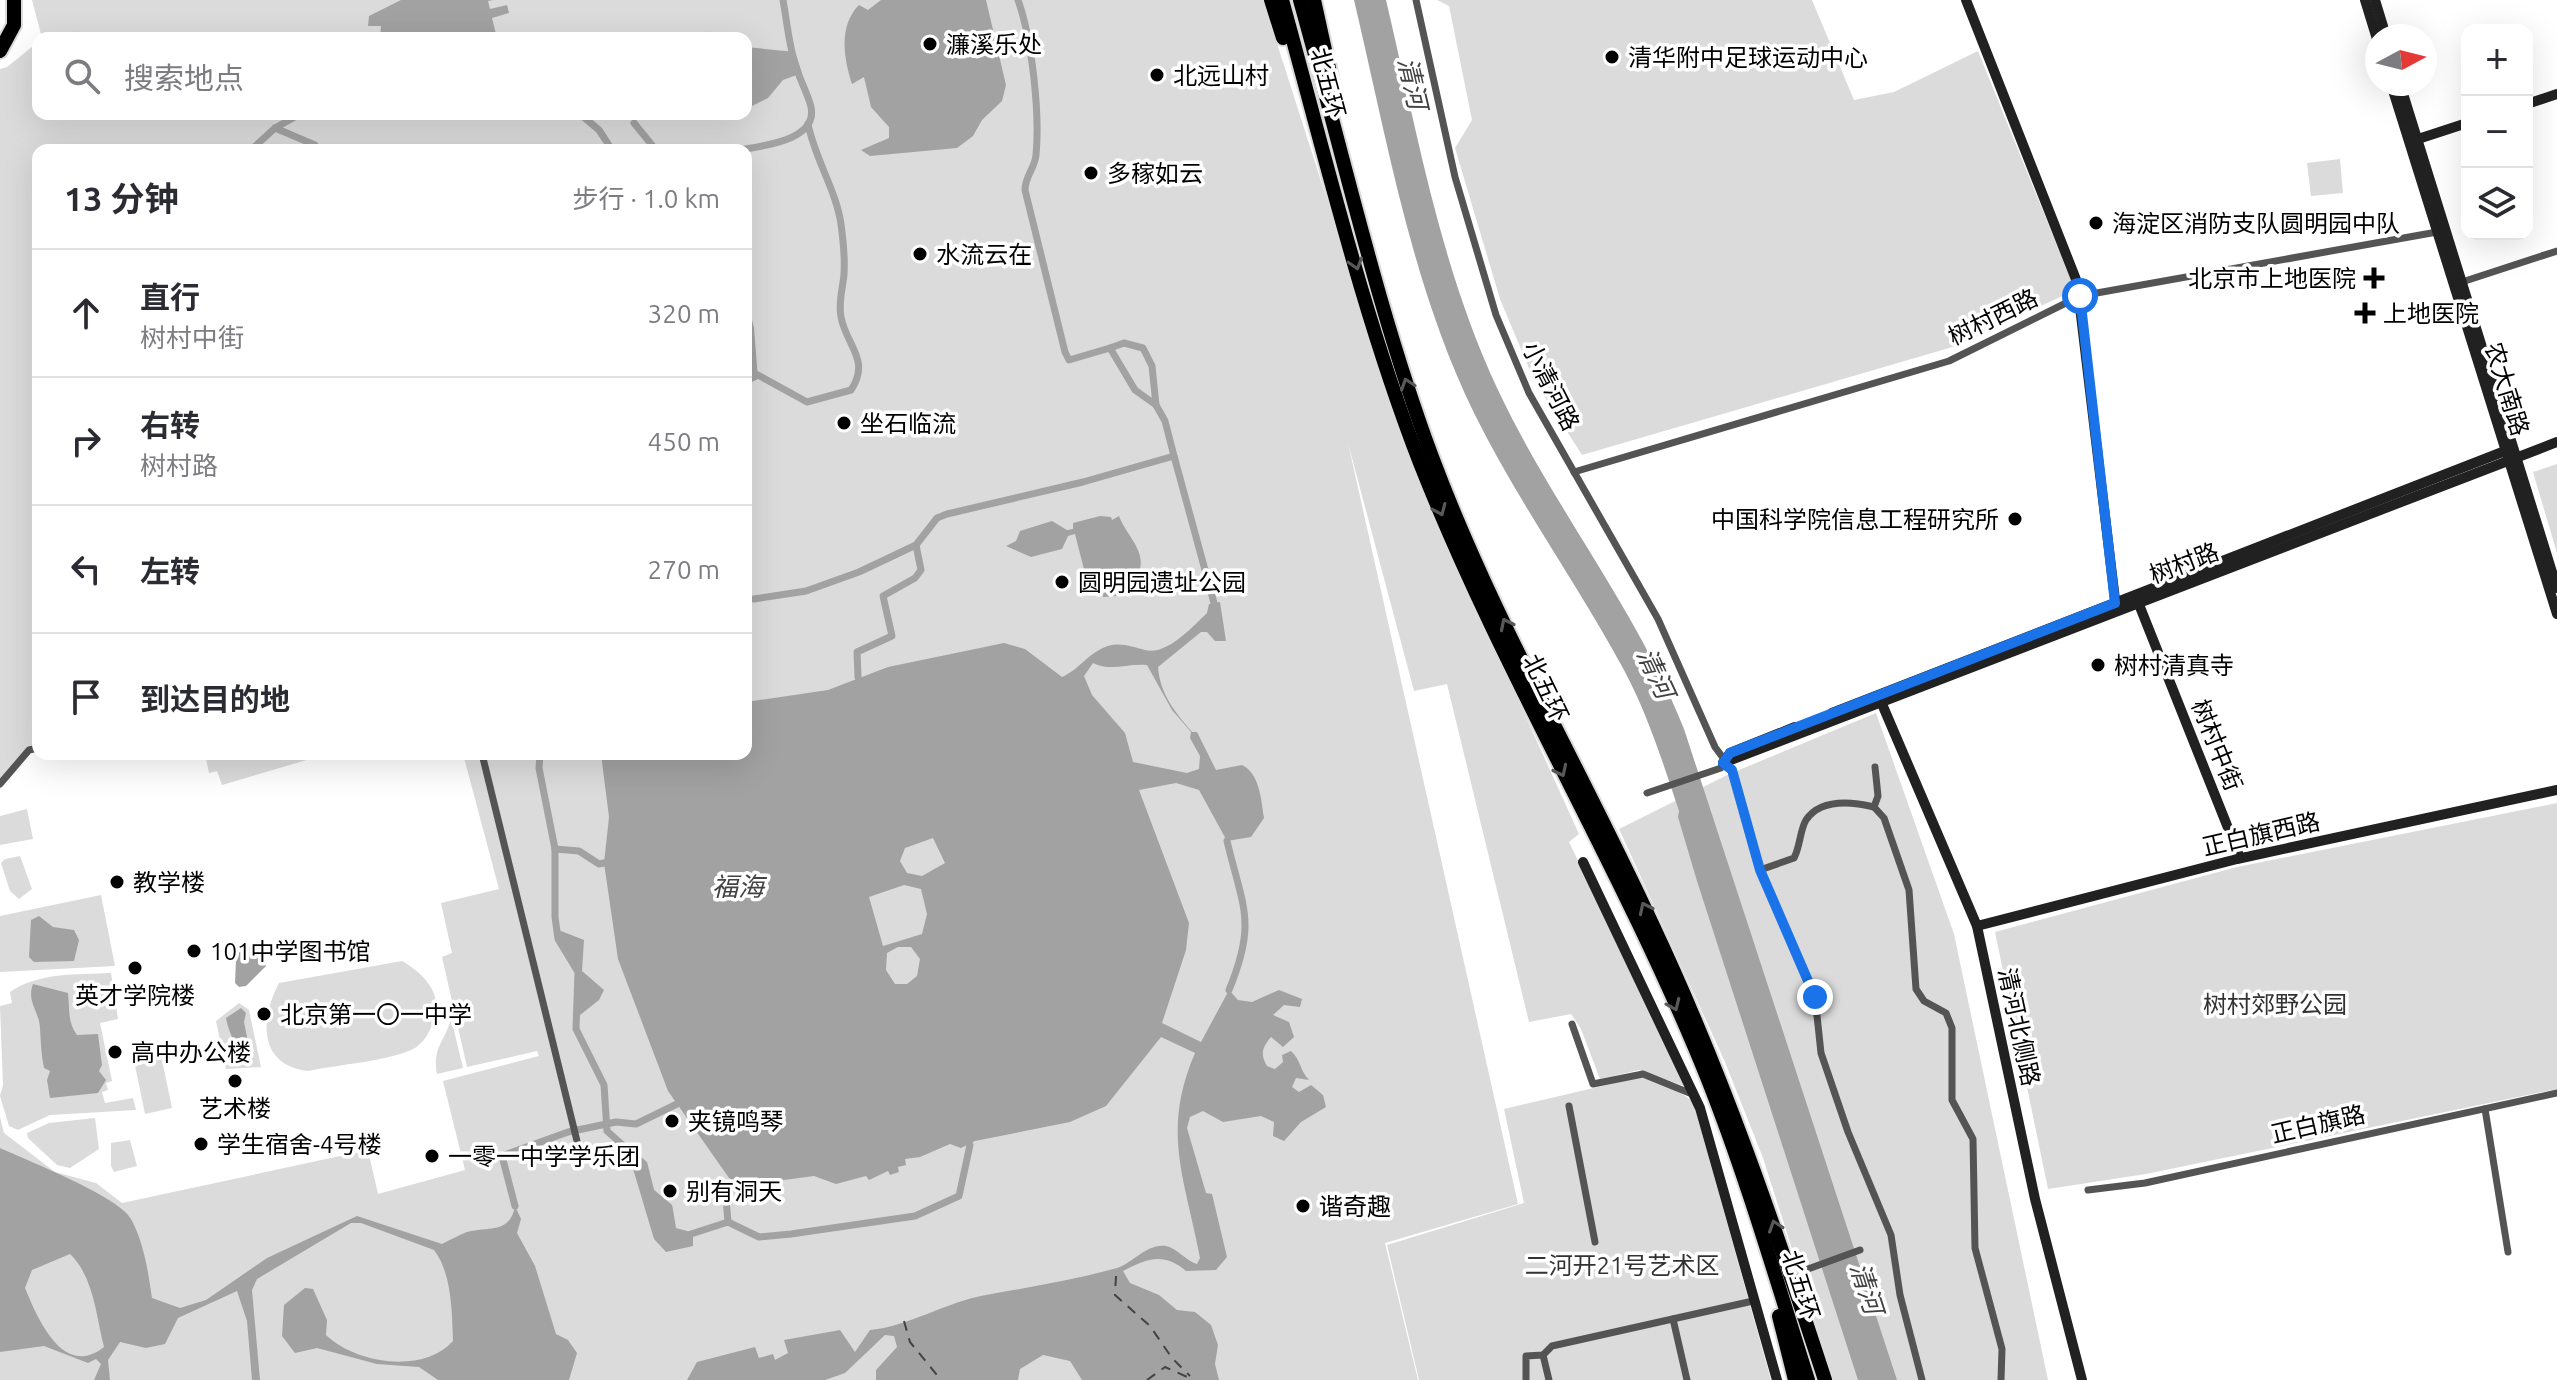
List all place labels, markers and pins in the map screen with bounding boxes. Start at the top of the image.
place label: 濂溪乐处 [946,31,1042,58]
marker: 濂溪乐处 [921,35,939,53]
place label: 清华附中足球运动中心 [1628,44,1868,71]
marker: 清华附中足球运动中心 [1603,48,1621,66]
place label: 北远山村 [1173,62,1269,89]
marker: 北远山村 [1148,66,1166,84]
place label: 多稼如云 [1107,160,1203,187]
marker: 多稼如云 [1082,164,1100,182]
place label: 海淀区消防支队圆明园中队 [2112,210,2400,237]
marker: 海淀区消防支队圆明园中队 [2087,214,2105,232]
place label: 水流云在 [936,241,1032,268]
marker: 水流云在 [911,245,929,263]
place label: 北京市上地医院 [2188,265,2356,292]
marker: 北京市上地医院 [2363,267,2385,289]
place label: 上地医院 [2383,300,2479,327]
marker: 上地医院 [2354,302,2376,324]
place label: 坐石临流 [860,410,956,437]
marker: 坐石临流 [835,414,853,432]
place label: 中国科学院信息工程研究所 [1711,506,1999,533]
marker: 中国科学院信息工程研究所 [2006,510,2024,528]
place label: 圆明园遗址公园 [1078,569,1246,596]
marker: 圆明园遗址公园 [1053,573,1071,591]
place label: 树村清真寺 [2114,652,2234,679]
marker: 树村清真寺 [2089,656,2107,674]
place label: 教学楼 [133,869,205,896]
marker: 教学楼 [108,873,126,891]
place label: 101中学图书馆 [210,938,371,965]
marker: 101中学图书馆 [185,942,203,960]
marker: 英才学院楼 [126,959,144,977]
place label: 英才学院楼 [75,982,195,1009]
place label: 北京第一〇一中学 [280,1001,472,1028]
marker: 北京第一〇一中学 [255,1005,273,1023]
place label: 高中办公楼 [131,1039,251,1066]
marker: 高中办公楼 [106,1043,124,1061]
marker: 艺术楼 [226,1072,244,1090]
place label: 艺术楼 [199,1095,271,1122]
place label: 夹镜鸣琴 [688,1108,784,1135]
marker: 夹镜鸣琴 [663,1112,681,1130]
place label: 学生宿舍-4号楼 [217,1131,381,1158]
marker: 学生宿舍-4号楼 [192,1135,210,1153]
place label: 一零一中学学乐团 [448,1143,640,1170]
marker: 一零一中学学乐团 [423,1147,441,1165]
place label: 别有洞天 [686,1178,782,1205]
marker: 别有洞天 [661,1182,679,1200]
place label: 谐奇趣 [1319,1193,1391,1220]
marker: 谐奇趣 [1294,1197,1312,1215]

